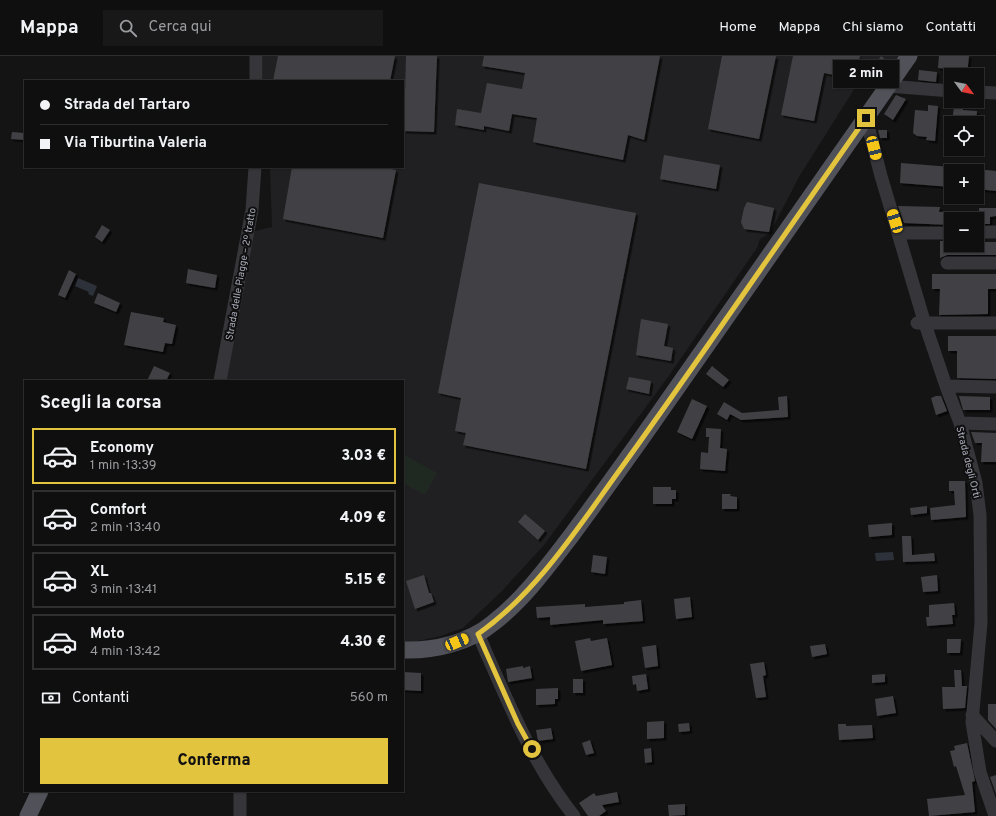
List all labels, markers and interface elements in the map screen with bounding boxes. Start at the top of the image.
search box [103,10,383,46]
text: Mappa [20,16,79,40]
icon: search [117,17,139,39]
text: Cerca qui [149,18,212,37]
text: Home [719,19,756,36]
text: Mappa [778,19,820,36]
text: Chi siamo [842,19,904,36]
text: Contatti [926,19,976,36]
callout: 2 min [833,60,899,88]
text: 2 min [849,66,883,82]
north arrow [944,68,984,108]
map controls [944,68,984,252]
text: Strada del Tartaro [64,96,190,115]
route end [857,109,875,127]
button: locate [944,116,984,156]
text: Via Tiburtina Valeria [64,134,207,153]
car [865,135,883,161]
button: + [944,164,984,204]
street label: Strada delle Piagge – 2º tratto [223,207,260,342]
car [886,208,904,234]
button: − [944,212,984,252]
text: Scegli la corsa [40,392,162,415]
street label: Strada degli Orti [952,425,983,500]
icon: car [42,438,78,474]
text: Economy [90,439,154,458]
text: 3.03 € [341,447,386,466]
text: 1 min · 13:39 [90,458,157,474]
icon: car [42,500,78,536]
text: Comfort [90,501,147,520]
text: 4.09 € [340,509,386,528]
text: 2 min · 13:40 [90,520,161,536]
icon: car [42,562,78,598]
text: XL [90,563,108,582]
text: 5.15 € [344,571,386,590]
text: 3 min · 13:41 [90,582,157,598]
icon: car [42,624,78,660]
text: Moto [90,625,125,644]
car [444,632,470,652]
text: 4.30 € [340,633,386,652]
text: 4 min · 13:42 [90,644,161,660]
icon: cash [40,687,62,709]
text: Contanti [72,689,129,708]
text: 560 m [350,690,388,706]
button: Conferma [40,738,388,784]
route start [523,740,541,758]

